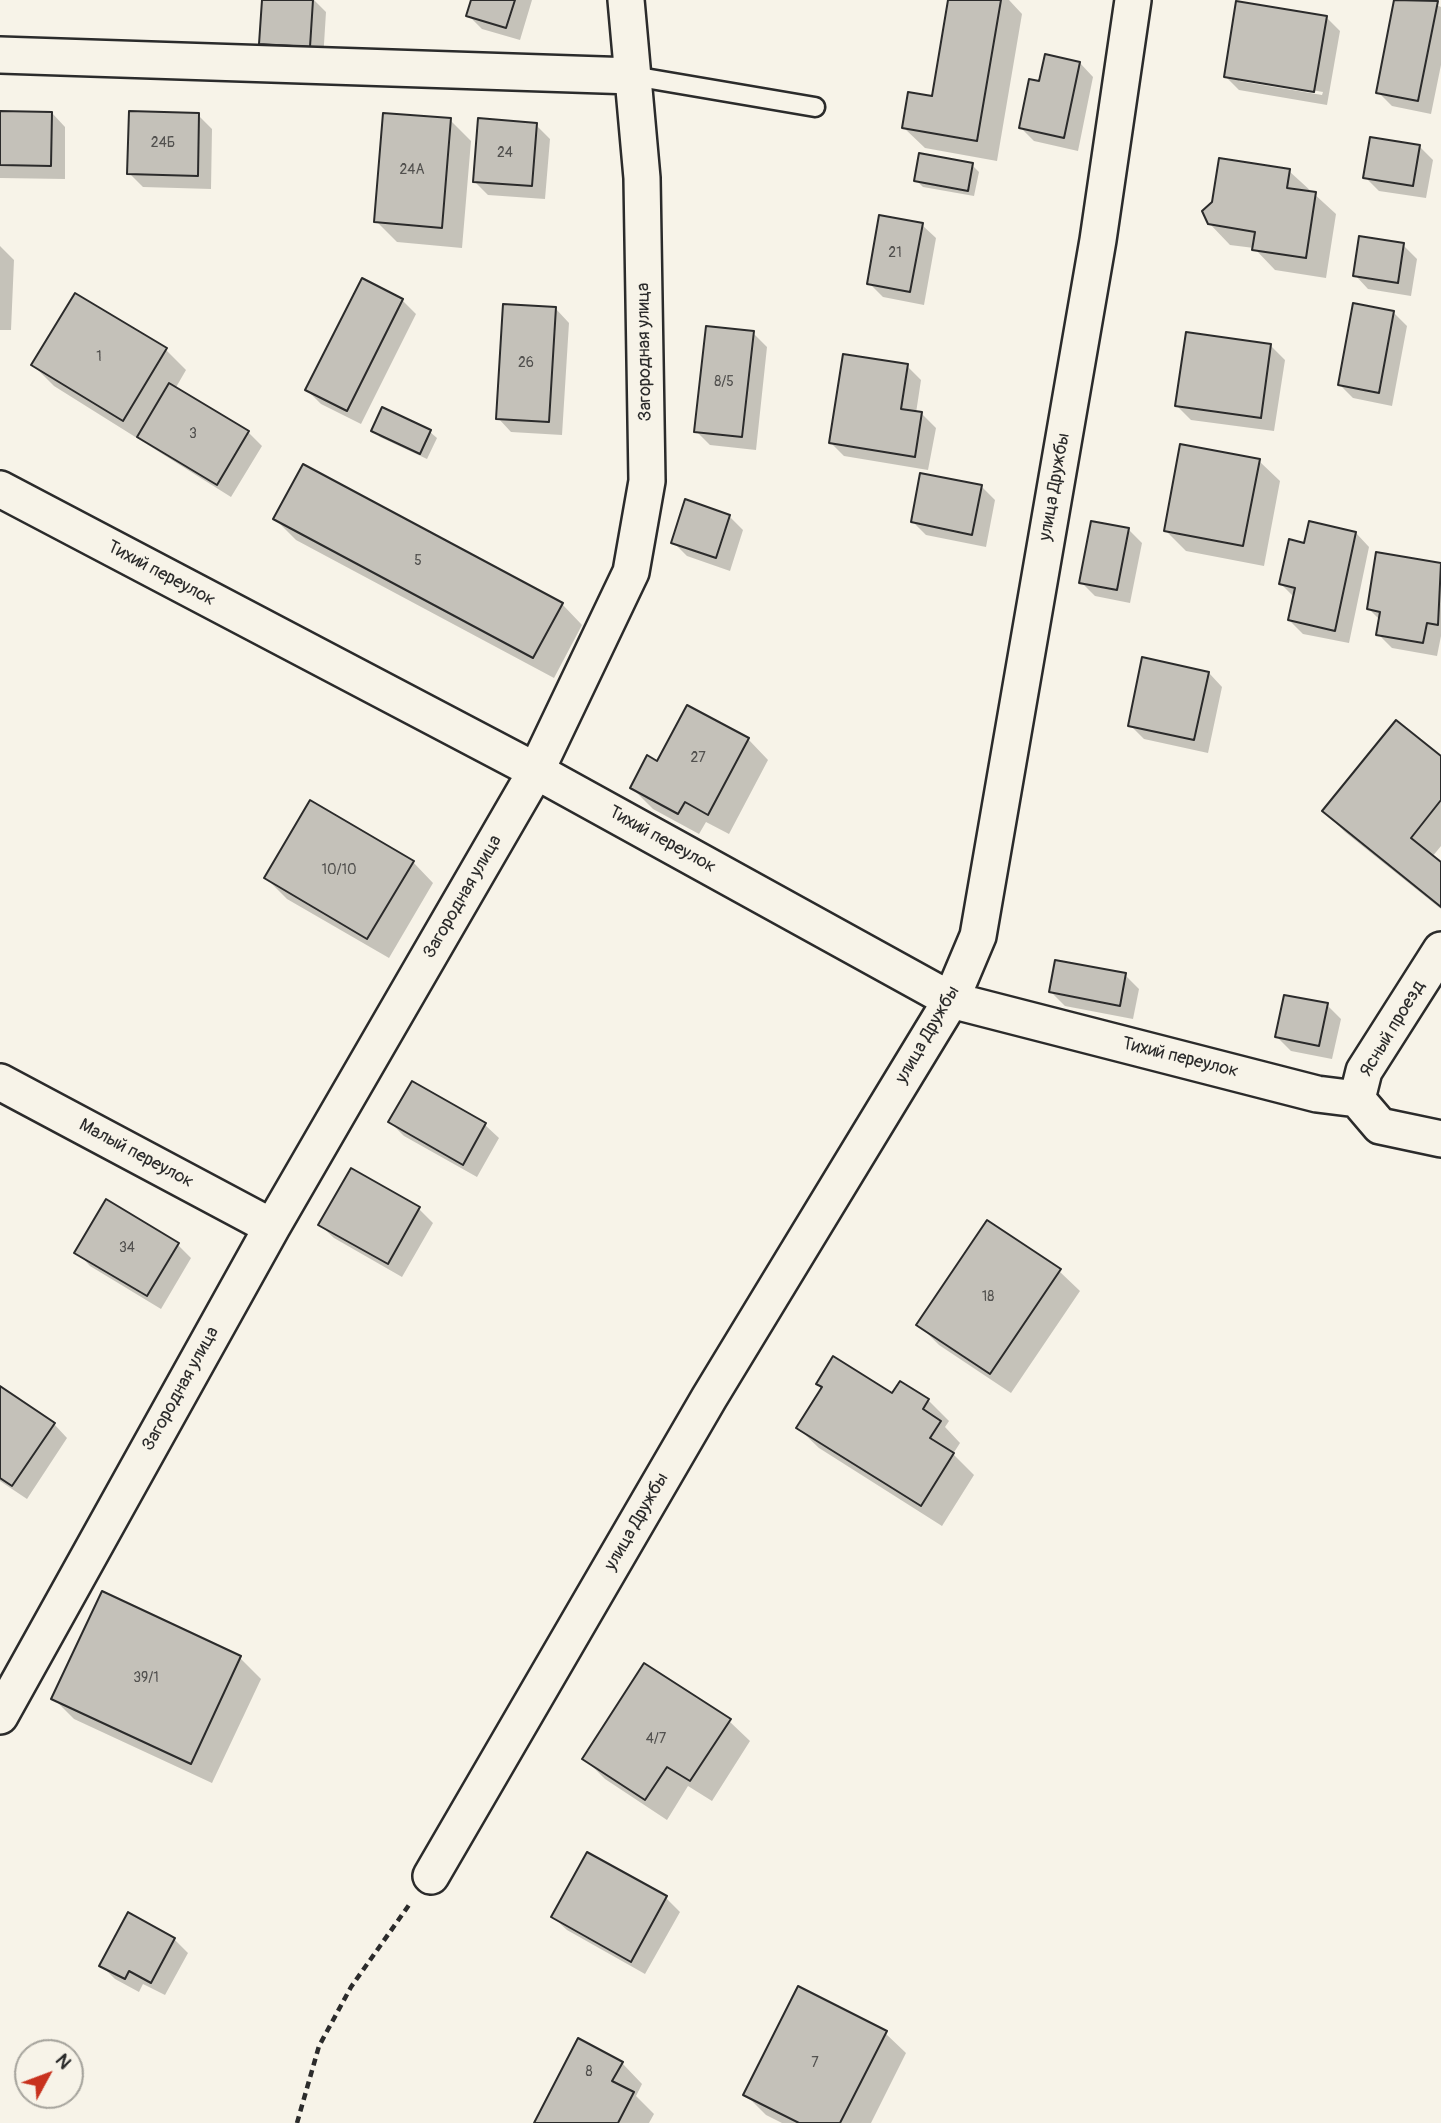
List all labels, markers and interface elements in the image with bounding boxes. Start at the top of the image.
house number: 24Б [151,135,175,151]
house number: 24 [497,145,513,161]
house number: 24А [399,162,425,178]
house number: 21 [888,245,902,261]
street label: Загородная улица [633,283,657,421]
house number: 1 [96,349,102,365]
house number: 26 [518,355,534,371]
house number: 8/5 [714,374,734,390]
house number: 3 [189,426,197,442]
street label: улица Дружбы [1035,431,1075,543]
street label: Тихий переулок [103,537,219,611]
house number: 5 [414,553,422,569]
house number: 27 [690,750,706,766]
street label: Тихий переулок [605,802,719,878]
street label: Загородная улица [419,832,507,962]
house number: 10/10 [321,862,357,878]
street label: Ясный проезд [1356,977,1430,1081]
street label: улица Дружбы [891,982,965,1088]
street label: Тихий переулок [1120,1033,1240,1083]
street label: Малый переулок [75,1115,197,1193]
house number: 34 [119,1240,135,1256]
house number: 18 [982,1289,994,1305]
street label: Загородная улица [138,1323,224,1455]
street label: улица Дружбы [600,1469,674,1575]
house number: 39/1 [133,1670,159,1686]
house number: 4/7 [646,1731,666,1747]
north arrow [14,2039,84,2109]
text: N [50,2049,77,2074]
house number: 7 [811,2055,819,2071]
house number: 8 [585,2064,593,2080]

